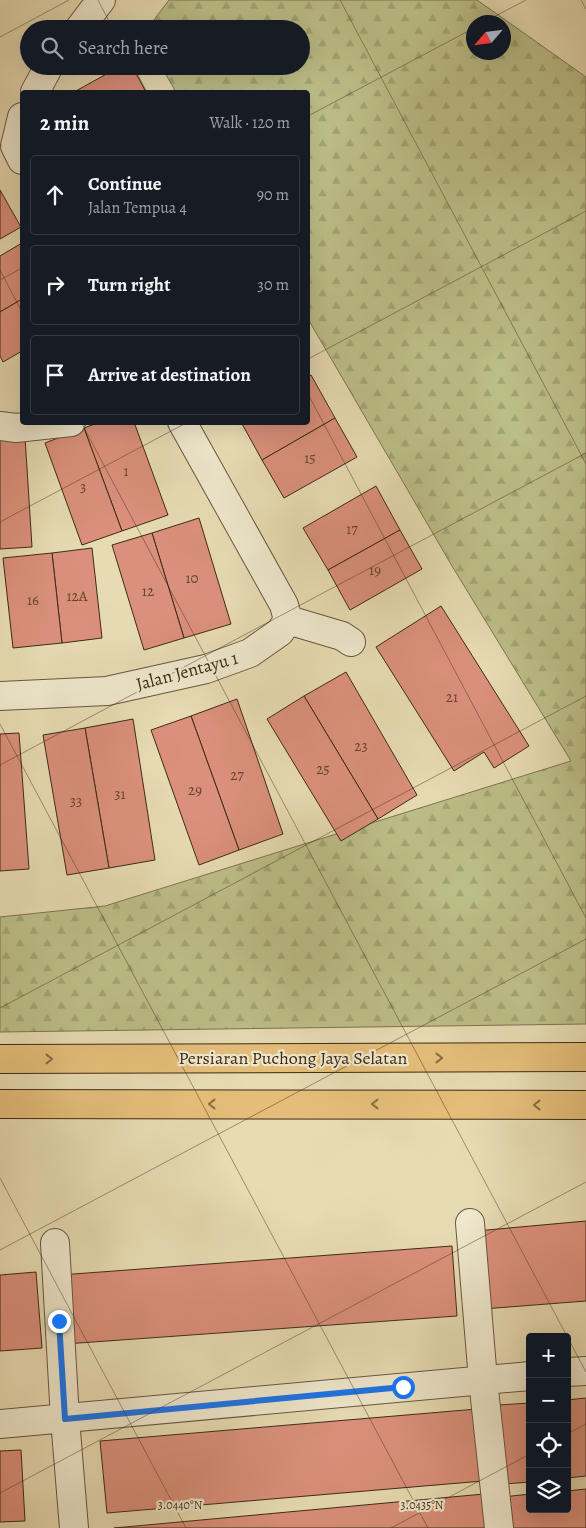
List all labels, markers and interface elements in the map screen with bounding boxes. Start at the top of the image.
north arrow [466,15,511,60]
search box [20,20,310,75]
icon: search [38,34,66,62]
text: Search here [78,35,168,61]
text: 2 min [40,109,89,137]
text: Walk · 120 m [209,112,290,134]
text: Continue [88,171,162,197]
icon: ahead [41,181,69,209]
text: 90 m [257,184,289,206]
text: Jalan Tempua 4 [88,197,187,219]
icon: right [41,271,69,299]
text: Turn right [88,272,170,298]
text: 30 m [257,274,289,296]
icon: arrive [41,361,69,389]
text: Arrive at destination [88,362,251,388]
house number: 15 [304,448,316,468]
house number: 1 [123,461,129,481]
house number: 3 [80,477,86,497]
house number: 17 [346,519,358,539]
house number: 19 [369,560,381,580]
house number: 10 [185,568,199,588]
house number: 12 [142,581,154,601]
house number: 12A [66,586,88,606]
house number: 16 [27,590,39,610]
street label: Jalan Jentayu 1 [133,646,241,696]
house number: 21 [446,687,458,707]
house number: 23 [354,736,368,756]
house number: 25 [316,759,330,779]
house number: 27 [230,765,244,785]
house number: 29 [188,780,202,800]
house number: 31 [114,784,126,804]
house number: 33 [70,791,82,811]
street label: Persiaran Puchong Jaya Selatan [179,1046,408,1070]
one-way arrow [435,1053,443,1063]
one-way arrow [45,1054,53,1064]
one-way arrow [208,1099,216,1109]
one-way arrow [371,1099,378,1109]
one-way arrow [533,1100,541,1110]
route end [48,1310,71,1333]
map controls [526,1333,571,1513]
button: + [526,1333,571,1378]
route start [392,1376,415,1399]
button: − [526,1378,571,1423]
button: locate [526,1423,571,1468]
button: layers [526,1468,571,1513]
text: 3.0440°N [158,1497,203,1513]
text: 3.0435°N [401,1497,444,1513]

